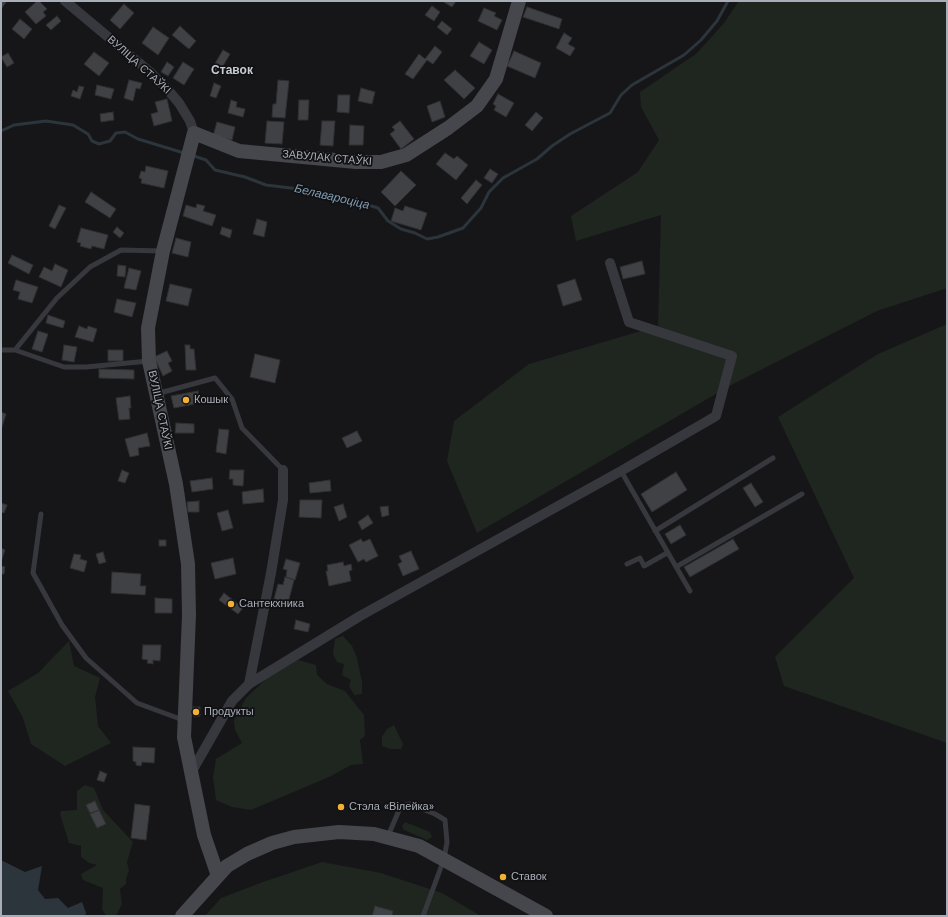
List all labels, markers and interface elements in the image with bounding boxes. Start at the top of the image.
street label: ВУЛІЦА СТАЎКІ [105,33,173,97]
district label: Ставок [211,63,253,77]
street label: ЗАВУЛАК СТАЎКІ [282,148,372,168]
water label: Белавароціца [293,181,371,213]
street label: ВУЛІЦА СТАЎКІ [145,369,175,451]
place label: Кошык [194,393,228,407]
marker: Кошык [181,395,191,405]
place label: Сантекхника [239,597,304,611]
marker: Сантекхника [226,599,236,609]
place label: Продукты [204,705,254,719]
marker: Продукты [191,707,201,717]
place label: Стэла «Вілейка» [349,800,434,814]
marker: Стэла «Вілейка» [336,802,346,812]
place label: Ставок [511,870,547,884]
marker: Ставок [498,872,508,882]

